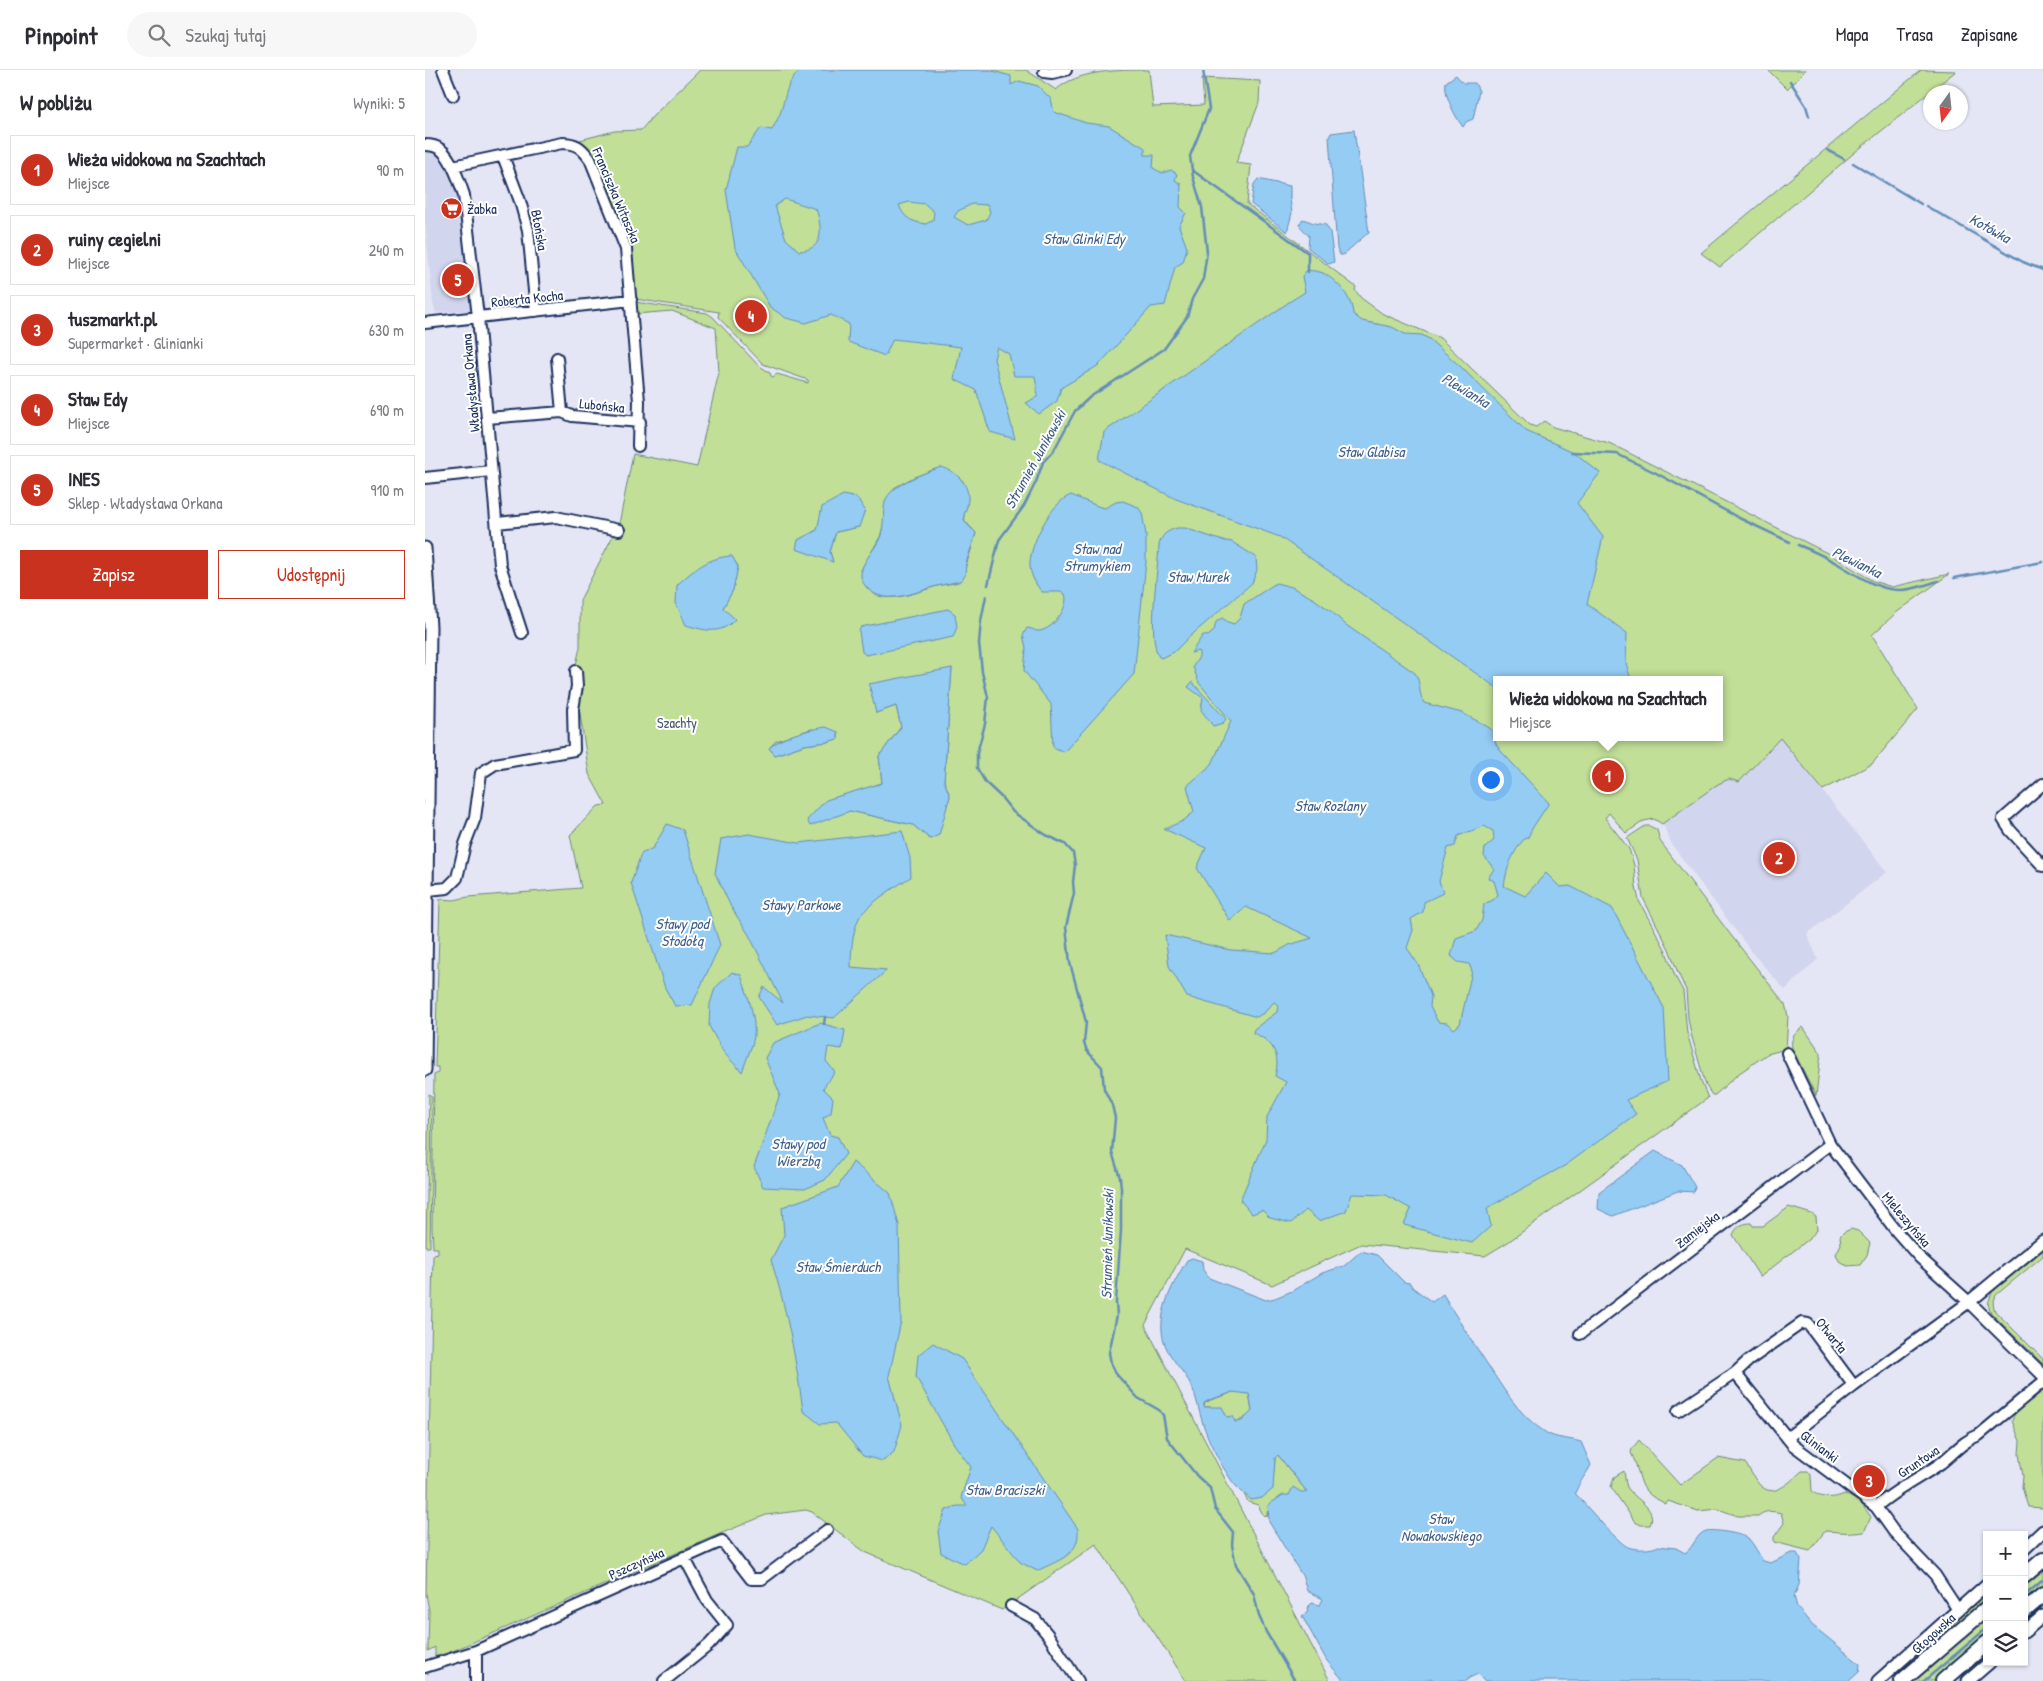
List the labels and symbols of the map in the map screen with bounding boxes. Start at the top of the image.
north arrow [1923,85,1968,130]
street label: Franciszka Witaszka [588,144,646,246]
supermarket icon: Żabka [439,196,463,220]
place label: Żabka [467,199,497,218]
street label: Błońska [527,208,553,252]
water label: Kotówka [1966,208,2016,249]
water label: Staw Glinki Edy [1043,228,1126,249]
pin: 5 [442,261,474,299]
street label: Roberta Kocha [490,285,564,311]
pin: 4 [735,297,767,335]
street label: Władysława Orkana [456,333,485,433]
water label: Plewianka [1438,368,1496,414]
street label: Lubońska [579,393,626,417]
water label: Strumień Junikowski [999,404,1072,512]
water label: Staw Glabisa [1338,441,1406,462]
water label: Staw nad Strumykiem [1064,538,1131,576]
water label: Plewianka [1829,541,1887,584]
water label: Staw Murek [1167,566,1230,587]
park label: Szachty [657,713,697,733]
pin: 1 [1592,757,1624,795]
your location [1478,767,1504,793]
water label: Staw Rozlany [1295,795,1367,816]
pin: 2 [1763,839,1795,877]
water label: Stawy Parkowe [762,894,841,915]
water label: Stawy pod Stodołą [656,913,711,951]
water label: Stawy pod Wierzbą [772,1133,827,1171]
water label: Strumień Junikowski [1096,1187,1118,1299]
street label: Mieleszyńska [1878,1187,1936,1252]
street label: Zamiejska [1671,1206,1724,1253]
water label: Staw Śmierduch [796,1256,882,1277]
street label: Otwarta [1812,1313,1852,1357]
street label: Glinianki [1797,1425,1843,1467]
street label: Gruntowa [1893,1440,1943,1482]
pin: 3 [1853,1462,1885,1500]
water label: Staw Braciszki [966,1479,1046,1500]
water label: Staw Nowakowskiego [1401,1508,1482,1546]
street label: Pszczyńska [605,1542,667,1584]
street label: Głogowska [1907,1608,1960,1658]

